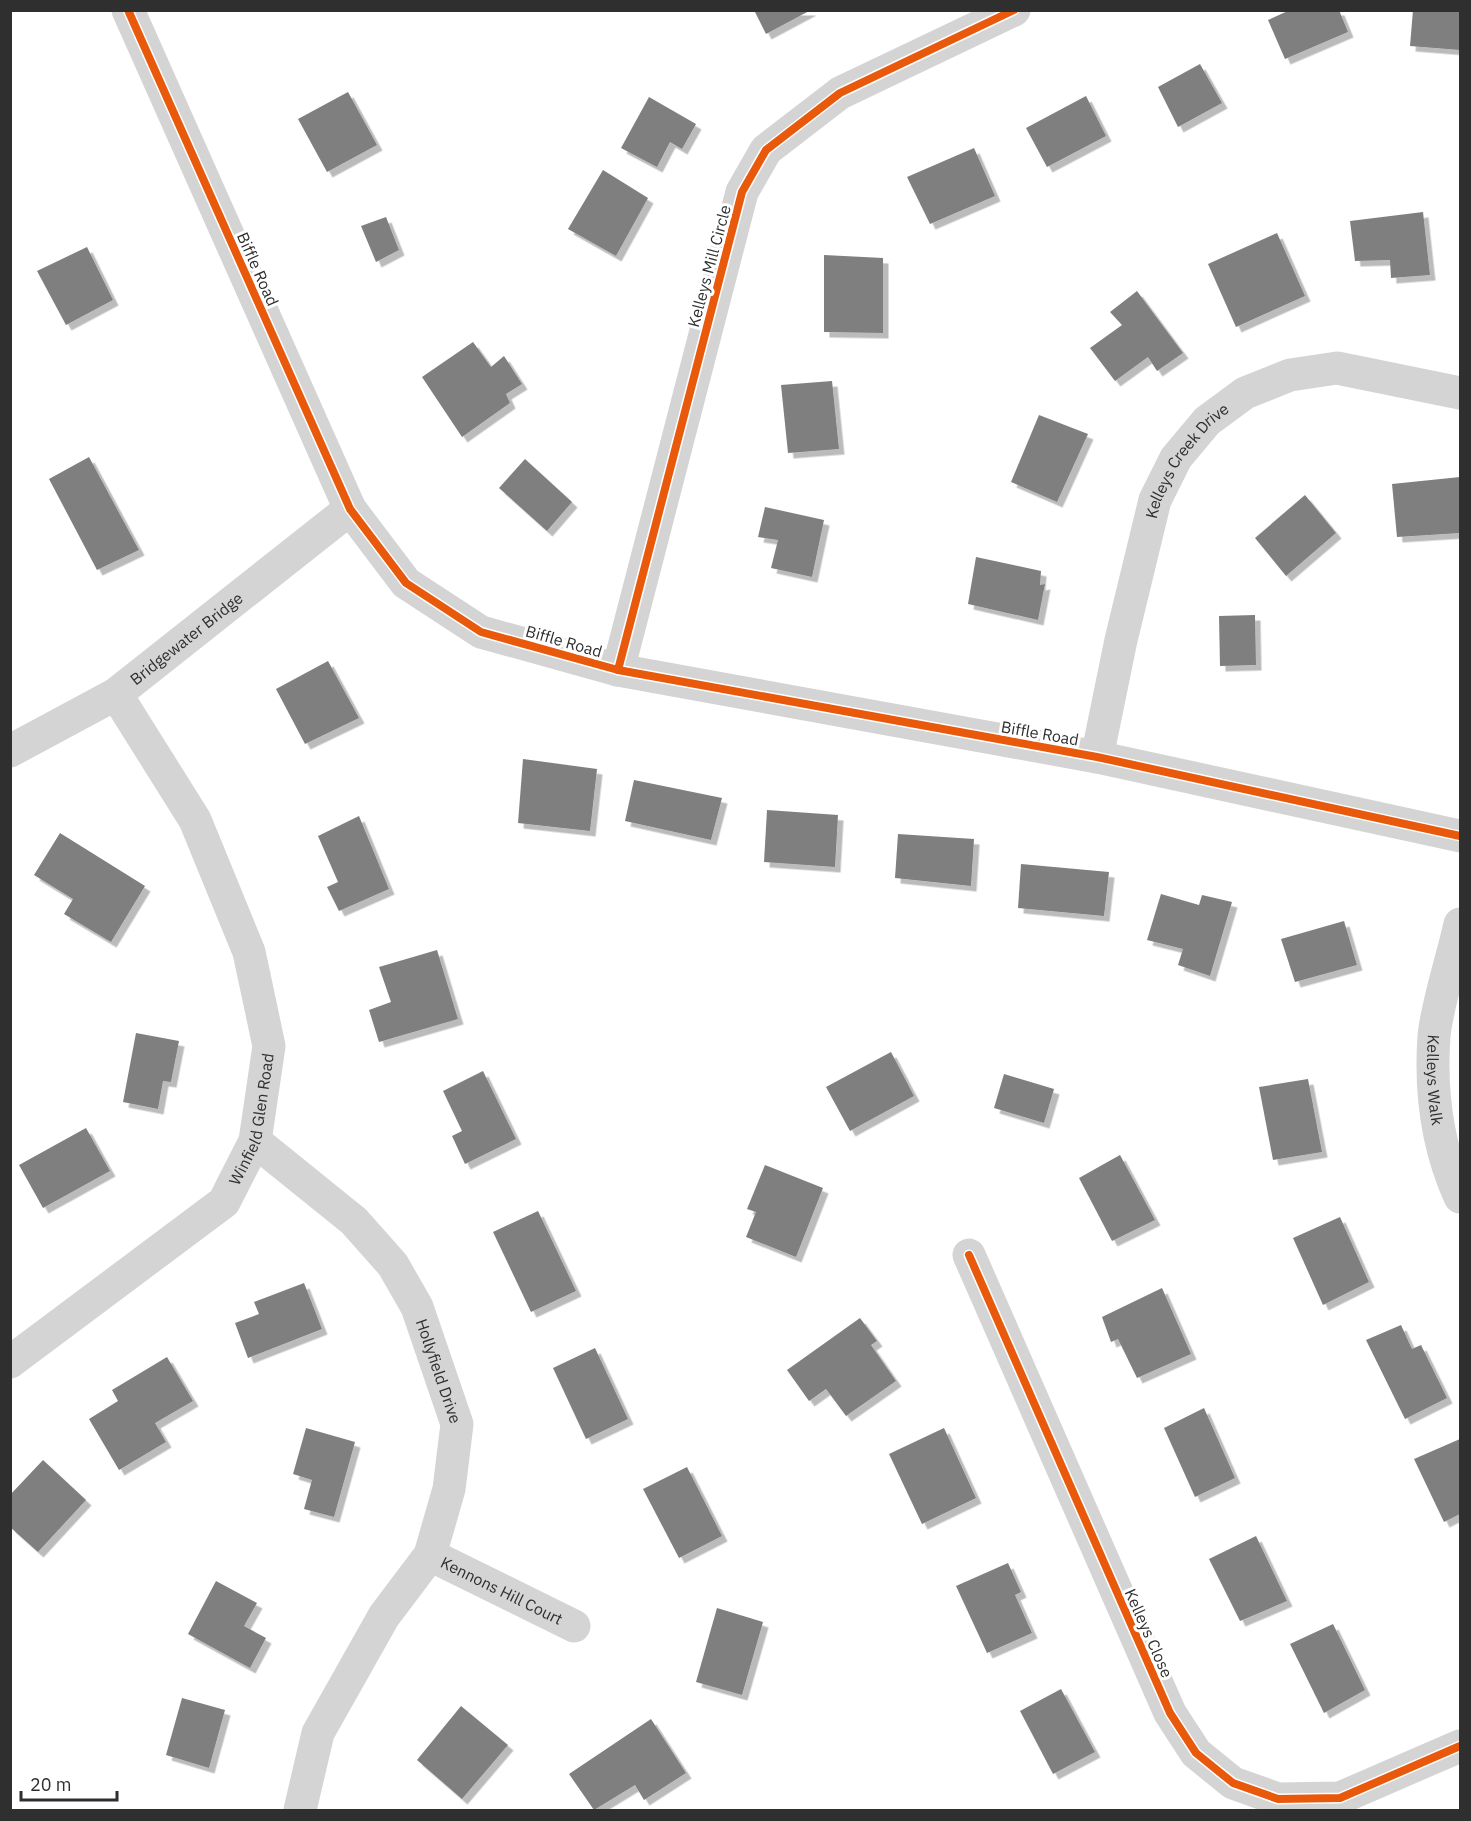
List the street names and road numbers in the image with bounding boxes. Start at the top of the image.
street label: Kelleys Mill Circle [683,203,735,329]
street label: Biffle Road [233,229,283,309]
street label: Kelleys Creek Drive [1141,398,1233,520]
street label: Bridgewater Bridge [126,588,247,689]
street label: Biffle Road [524,621,604,661]
street label: Biffle Road [1000,716,1080,750]
street label: Kelleys Walk [1423,1034,1448,1127]
street label: Winfield Glen Road [224,1052,278,1188]
street label: Hollyfield Drive [412,1316,466,1426]
street label: Kennons Hill Court [437,1552,566,1629]
street label: Kelleys Close [1121,1585,1178,1681]

